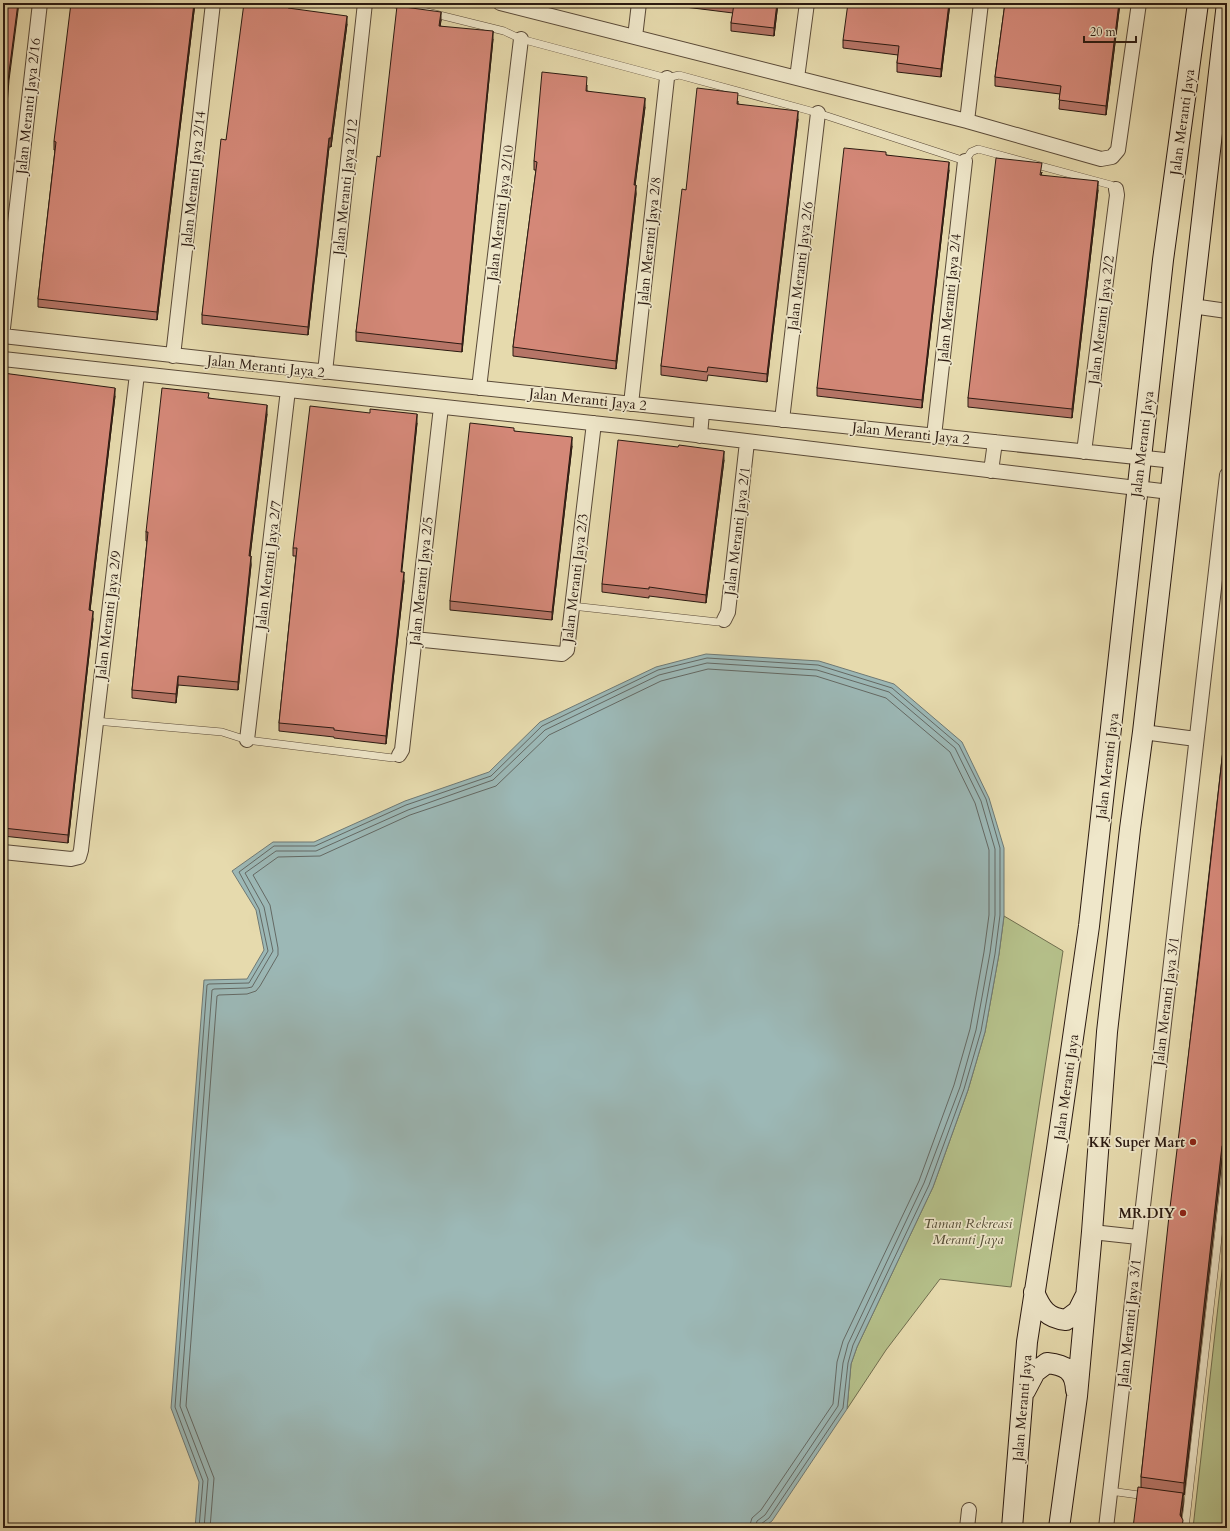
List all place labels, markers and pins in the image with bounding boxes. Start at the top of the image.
place label: KK Super Mart [1089,1133,1185,1152]
marker: KK Super Mart [1188,1137,1198,1147]
place label: MR.DIY [1118,1204,1176,1223]
marker: MR.DIY [1178,1208,1188,1218]

